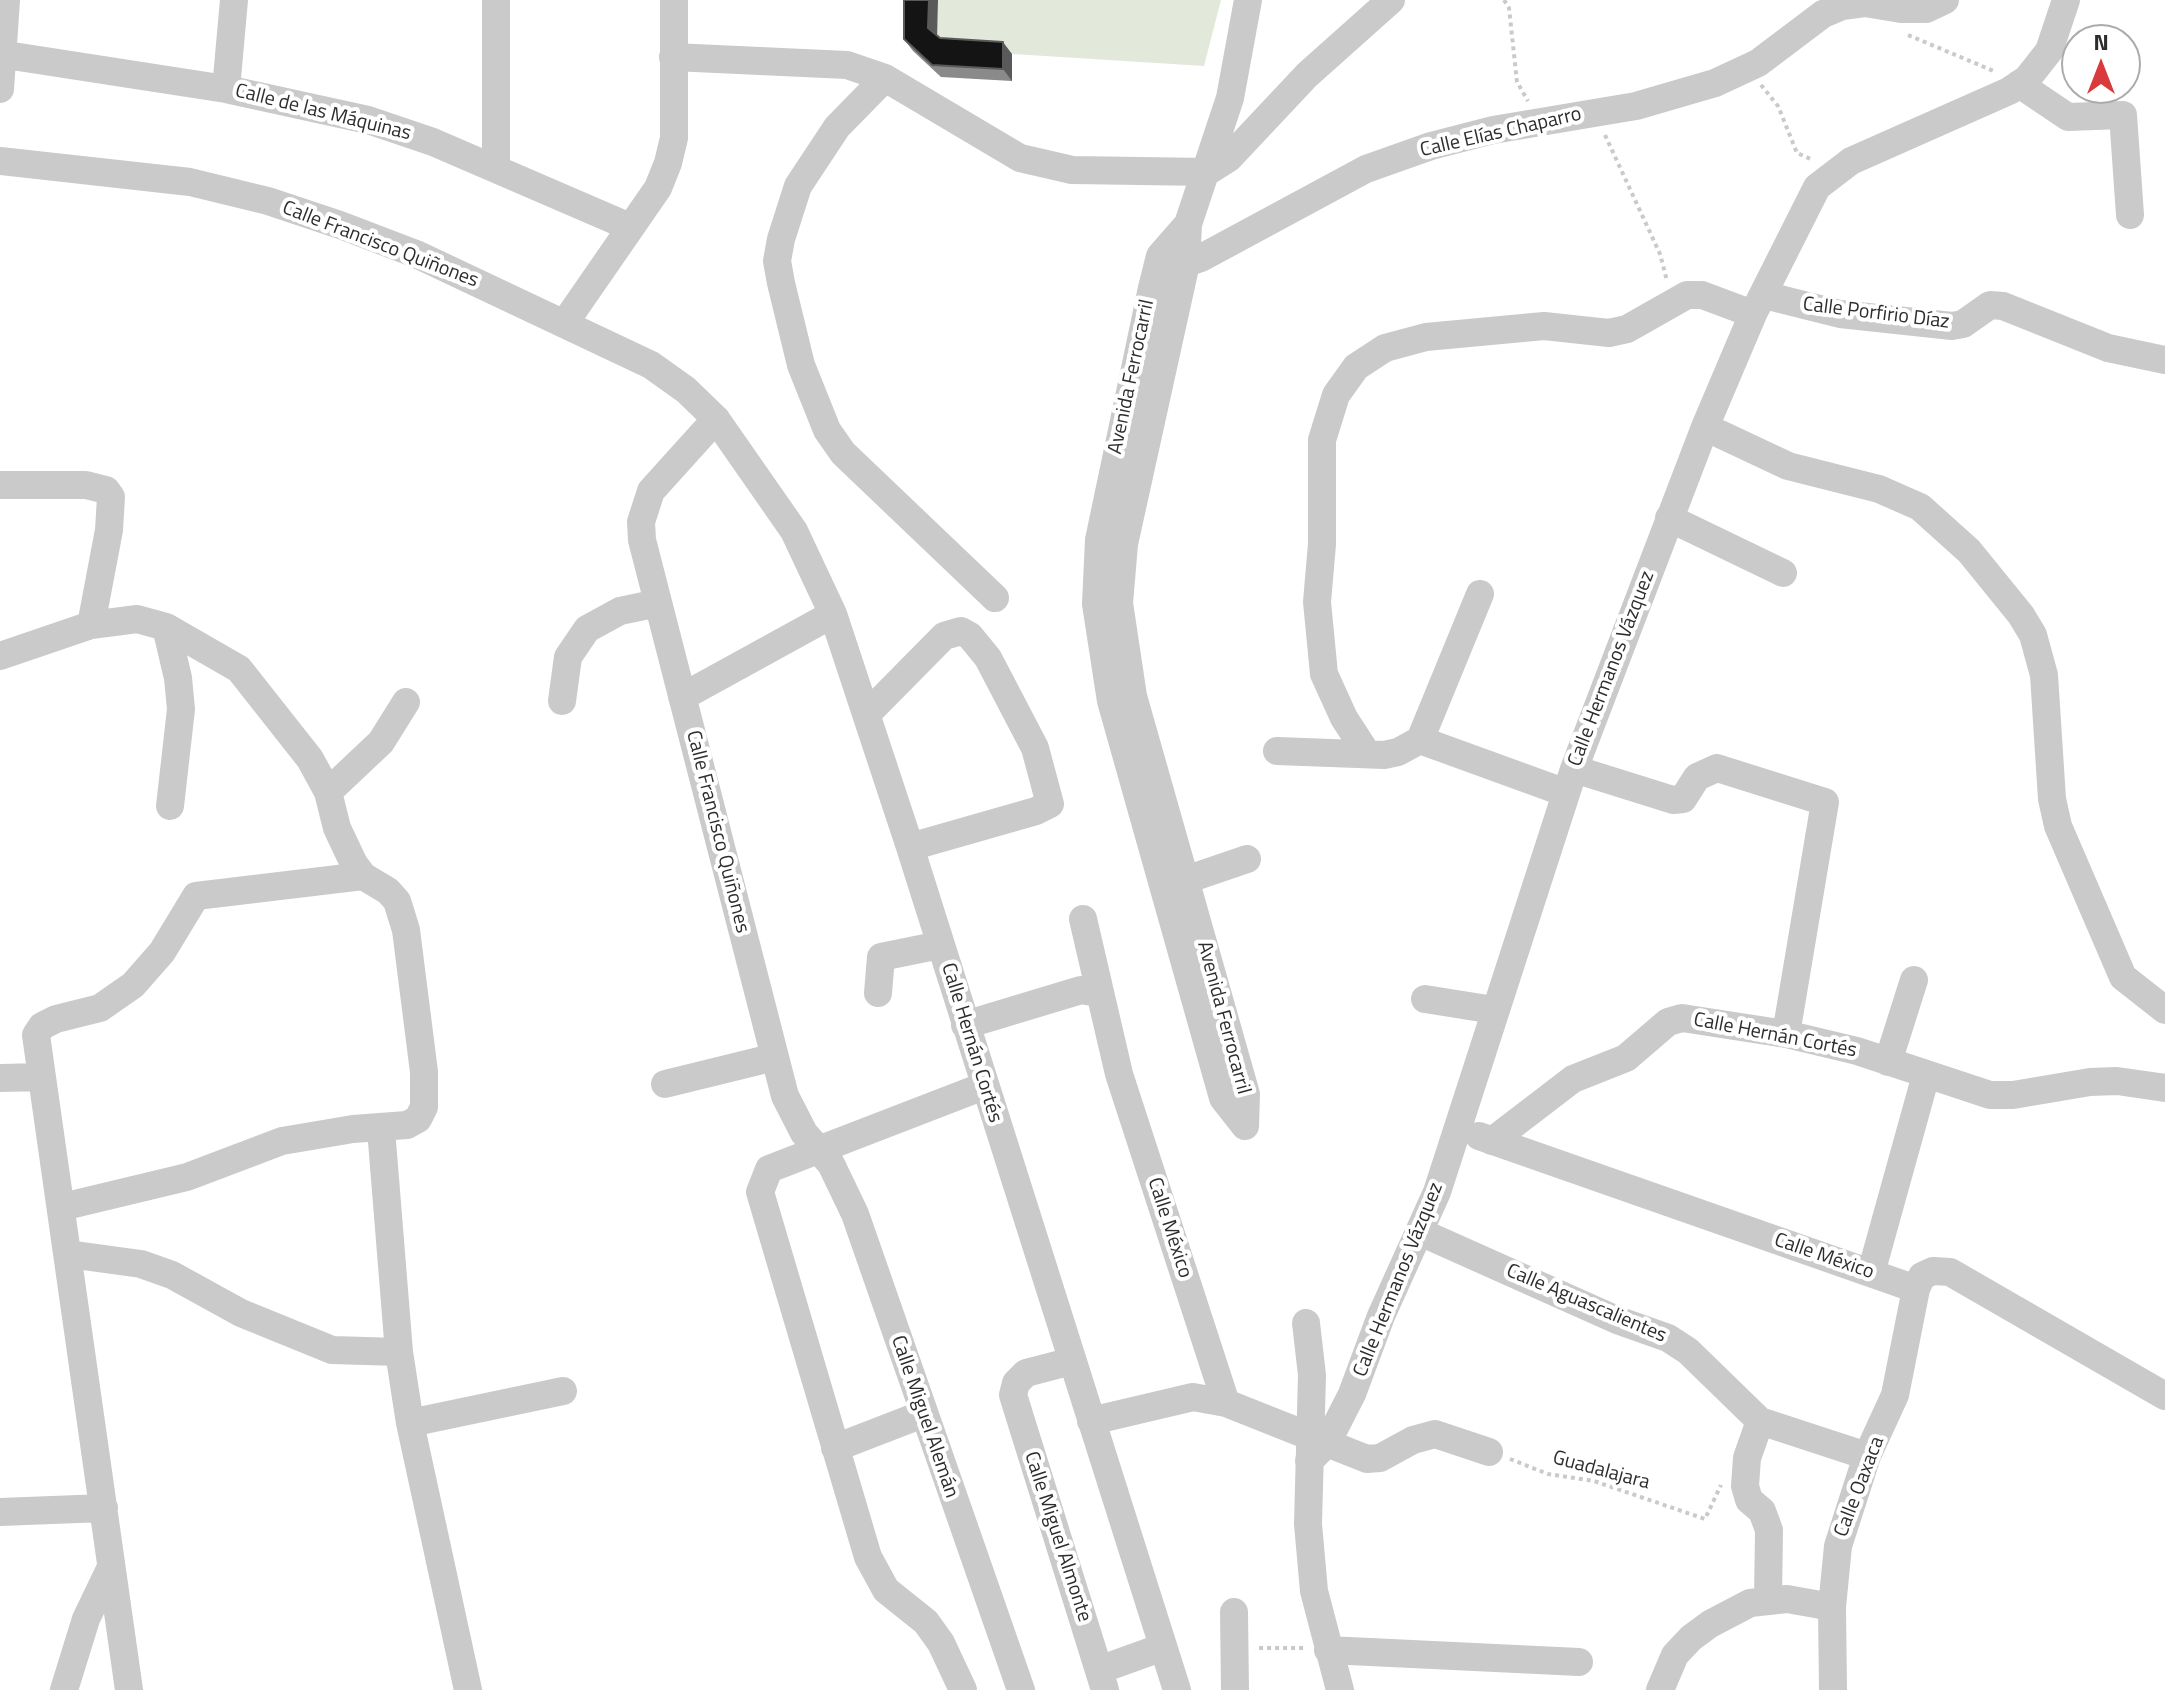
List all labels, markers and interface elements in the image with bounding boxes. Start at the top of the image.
north arrow [2061,24,2141,104]
text: N [2093,25,2109,59]
street label: Calle de las Máquinas [233,80,413,146]
street label: Calle Elías Chaparro [1418,103,1584,163]
street label: Calle Francisco Quiñones [279,197,481,293]
street label: Calle Porfirio Díaz [1801,293,1951,335]
street label: Avenida Ferrocarril [1104,298,1160,456]
street label: Calle Hermanos Vázquez [1564,568,1660,770]
street label: Calle Francisco Quiñones [680,728,754,936]
street label: Avenida Ferrocarril [1191,939,1255,1097]
street label: Calle Hernán Cortés [935,960,1007,1126]
street label: Calle Hernán Cortés [1691,1008,1859,1064]
street label: Calle México [1142,1175,1196,1281]
street label: Calle Hermanos Vázquez [1349,1179,1449,1381]
street label: Calle México [1771,1229,1877,1285]
street label: Calle Aguascalientes [1502,1259,1670,1349]
street label: Calle Miguel Alemán [885,1333,963,1501]
street label: Calle Oaxaca [1830,1433,1890,1541]
street label: Guadalajara [1550,1447,1652,1495]
street label: Calle Miguel Almonte [1018,1449,1096,1625]

